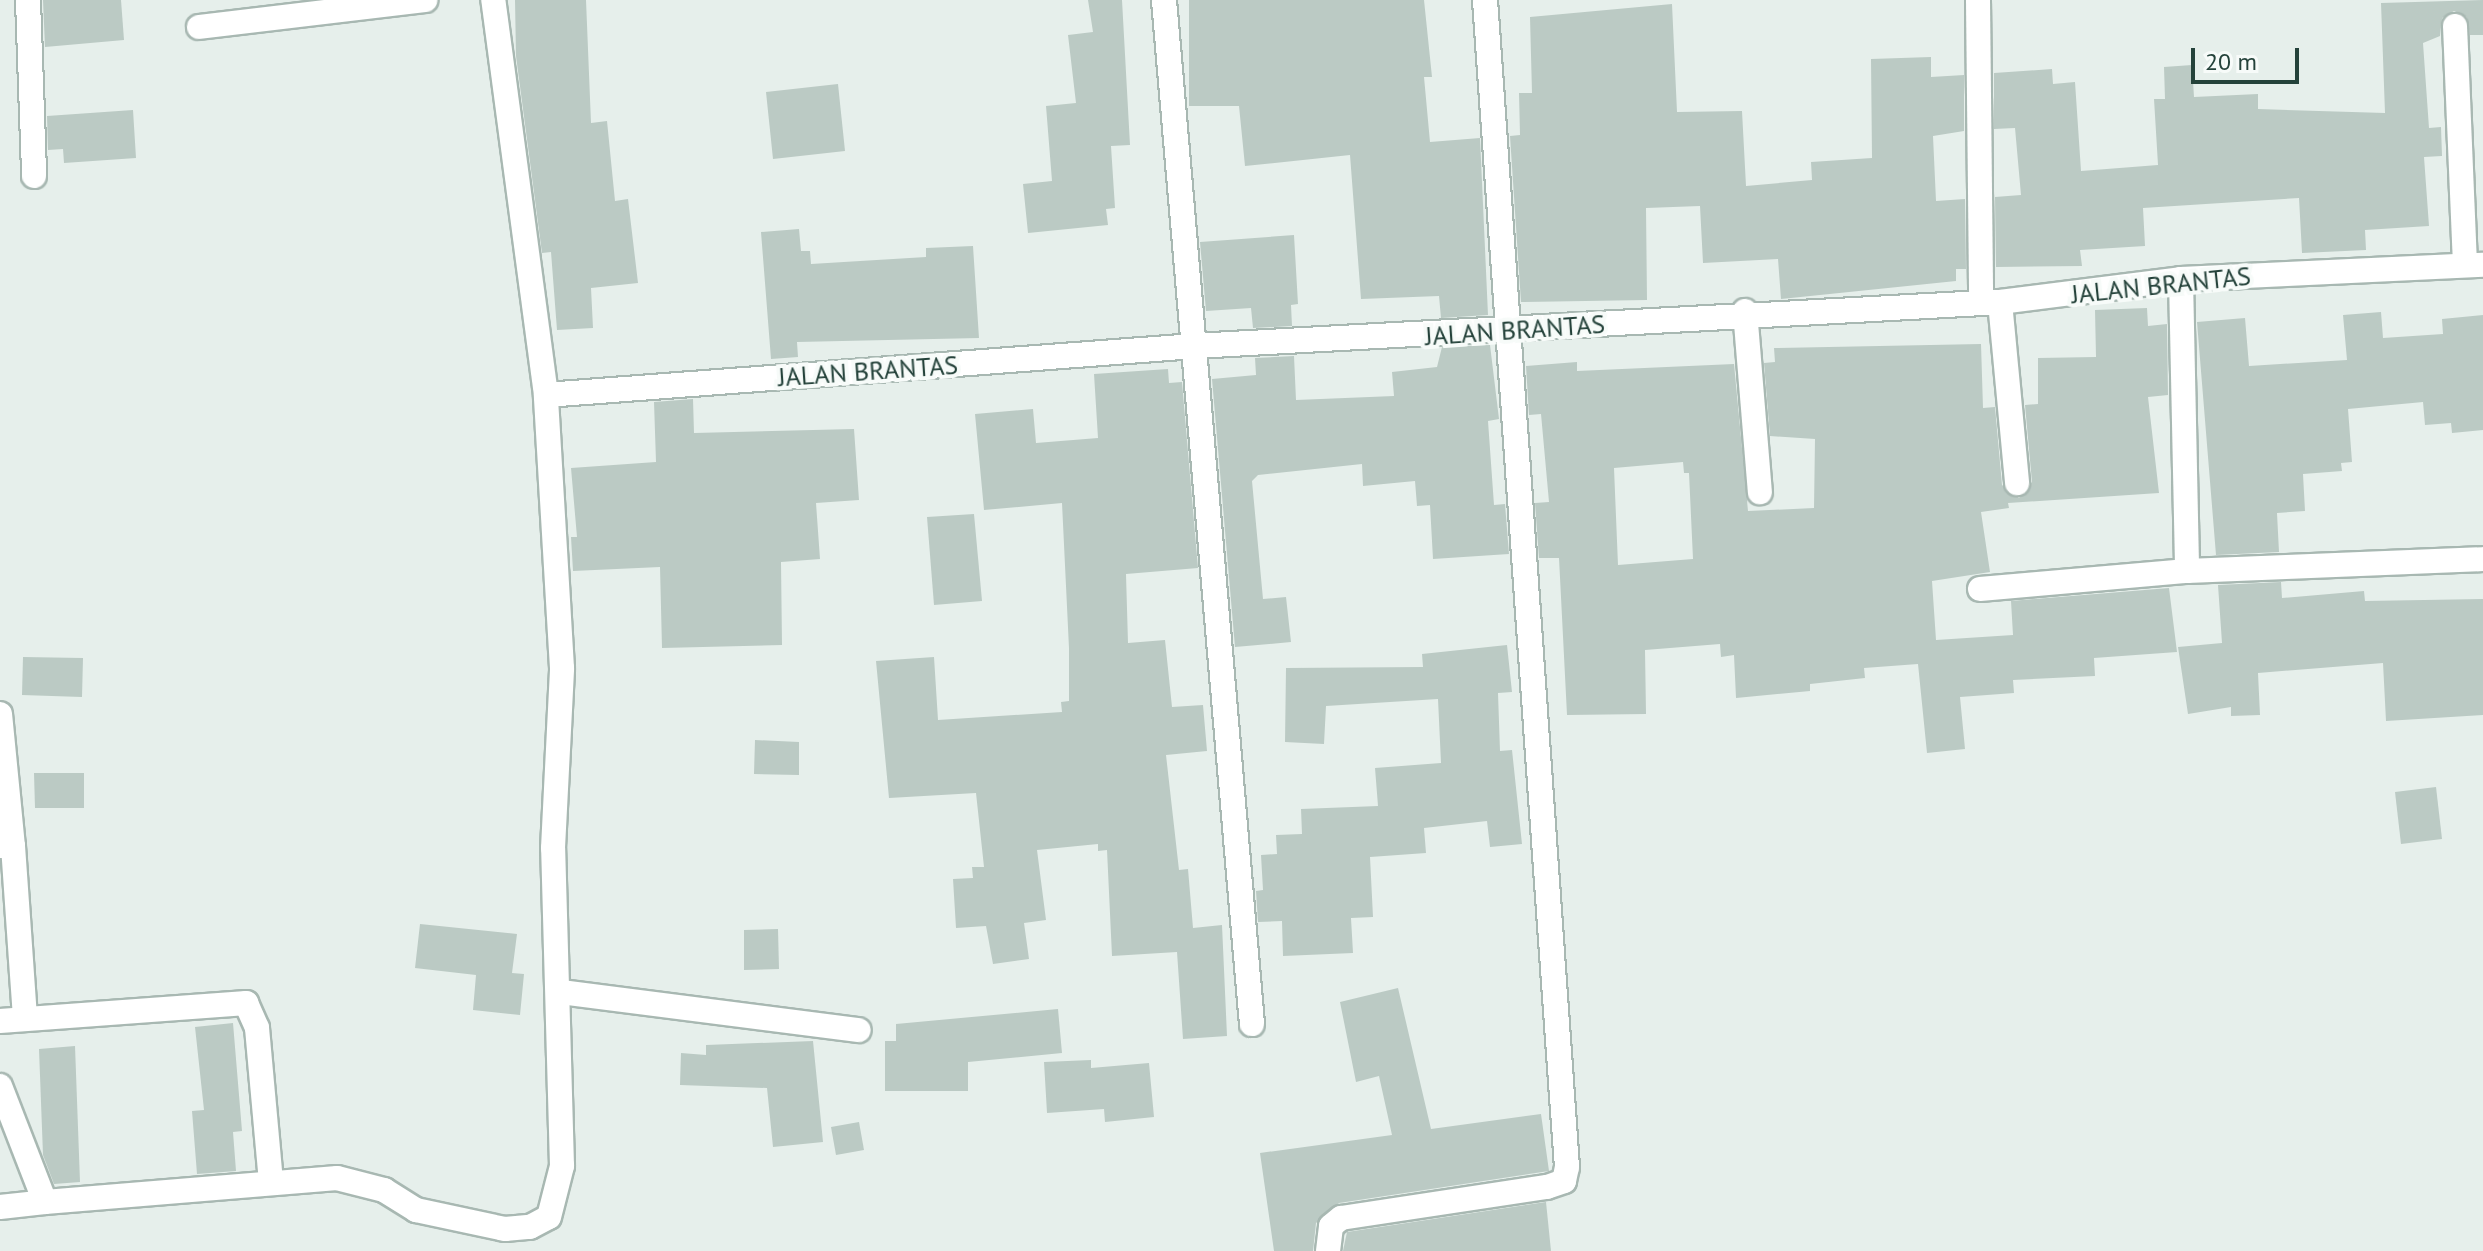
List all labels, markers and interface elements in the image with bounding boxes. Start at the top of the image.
scale bar [2195,32,2303,82]
text: 20 m [2205,46,2257,77]
street label: JALAN BRANTAS [2070,260,2252,310]
street label: JALAN BRANTAS [1424,308,1606,352]
street label: JALAN BRANTAS [777,349,959,393]

